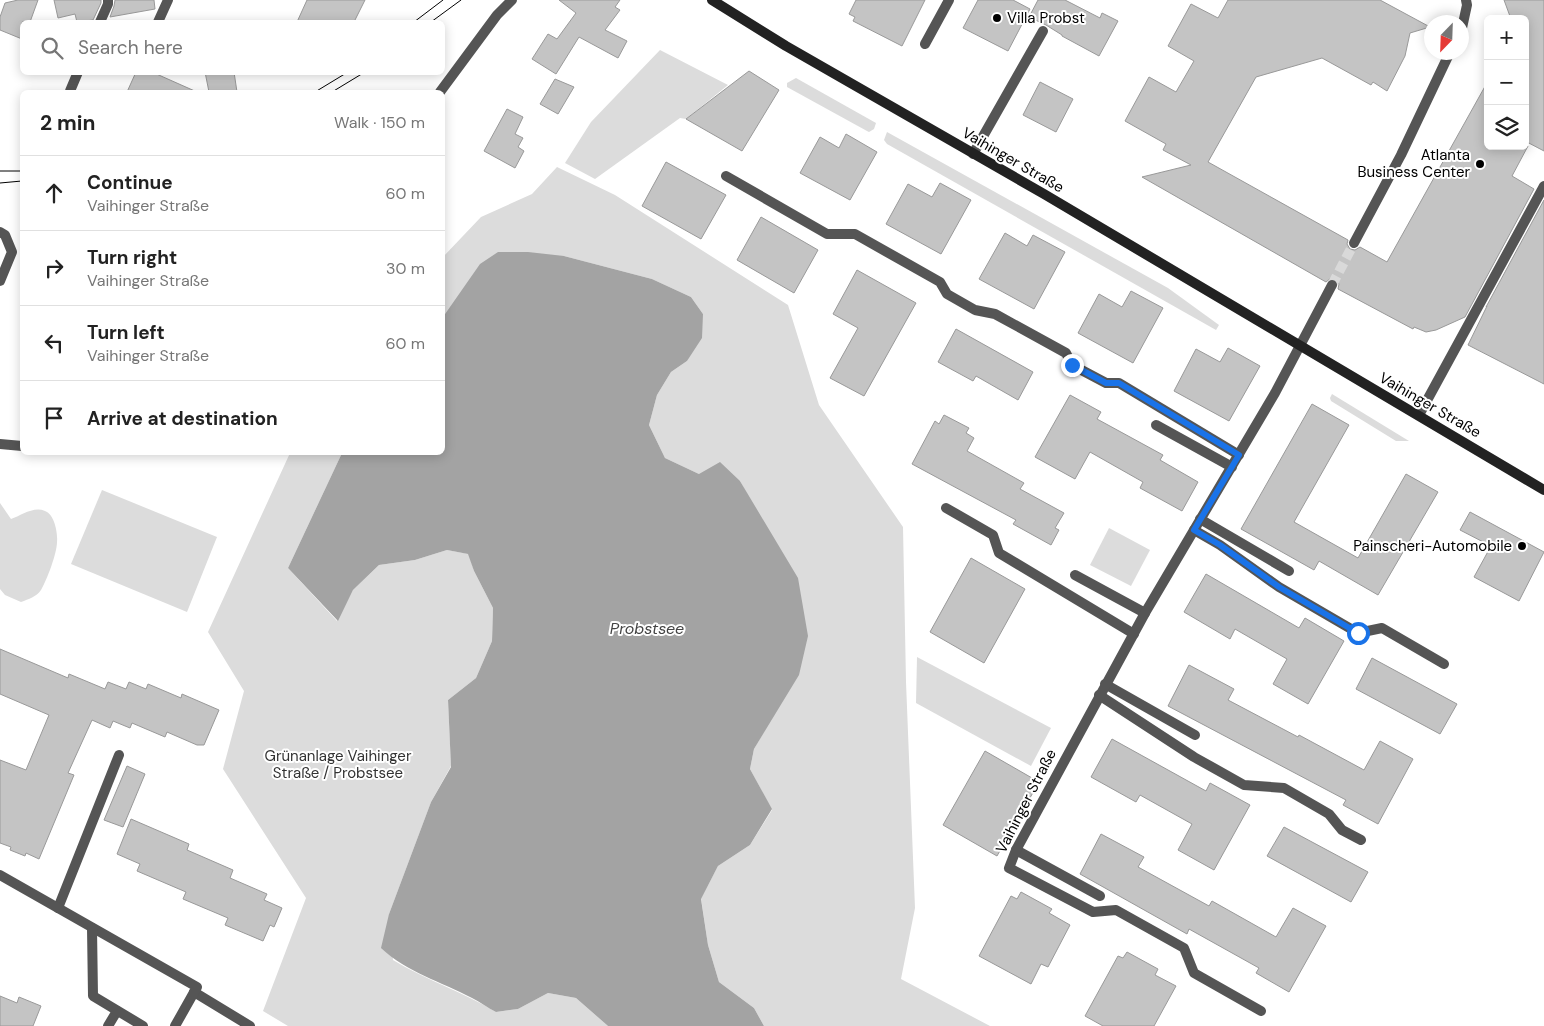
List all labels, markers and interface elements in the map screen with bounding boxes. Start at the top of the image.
place label: Villa Probst [1007,8,1085,28]
marker: Villa Probst [991,12,1003,24]
north arrow [1424,15,1469,60]
map controls [1484,15,1529,150]
button: + [1484,15,1529,60]
search box [20,20,445,75]
icon: search [38,34,66,62]
text: Search here [78,35,183,60]
button: − [1484,60,1529,105]
button: layers [1484,105,1529,150]
text: 2 min [40,109,96,137]
text: Walk · 150 m [334,112,425,133]
street label: Vaihinger Straße [958,123,1068,197]
place label: Atlanta Business Center [1357,145,1470,182]
marker: Atlanta Business Center [1474,158,1486,170]
text: Continue [87,170,173,195]
icon: ahead [40,179,68,207]
text: 60 m [385,183,425,204]
text: Vaihinger Straße [87,195,209,216]
text: Turn right [87,245,177,270]
icon: right [40,254,68,282]
text: 30 m [386,258,425,279]
text: Vaihinger Straße [87,270,209,291]
text: Turn left [87,320,165,345]
icon: left [40,329,68,357]
text: 60 m [385,333,425,354]
text: Vaihinger Straße [87,345,209,366]
route end [1061,354,1084,377]
street label: Vaihinger Straße [1375,368,1485,442]
icon: arrive [40,404,68,432]
text: Arrive at destination [87,406,278,431]
place label: Painscheri-Automobile [1353,536,1512,556]
marker: Painscheri-Automobile [1516,540,1528,552]
water label: Probstsee [610,618,684,639]
route start [1347,622,1370,645]
street label: Vaihinger Straße [991,745,1061,857]
park label: Grünanlage Vaihinger Straße / Probstsee [265,746,412,783]

